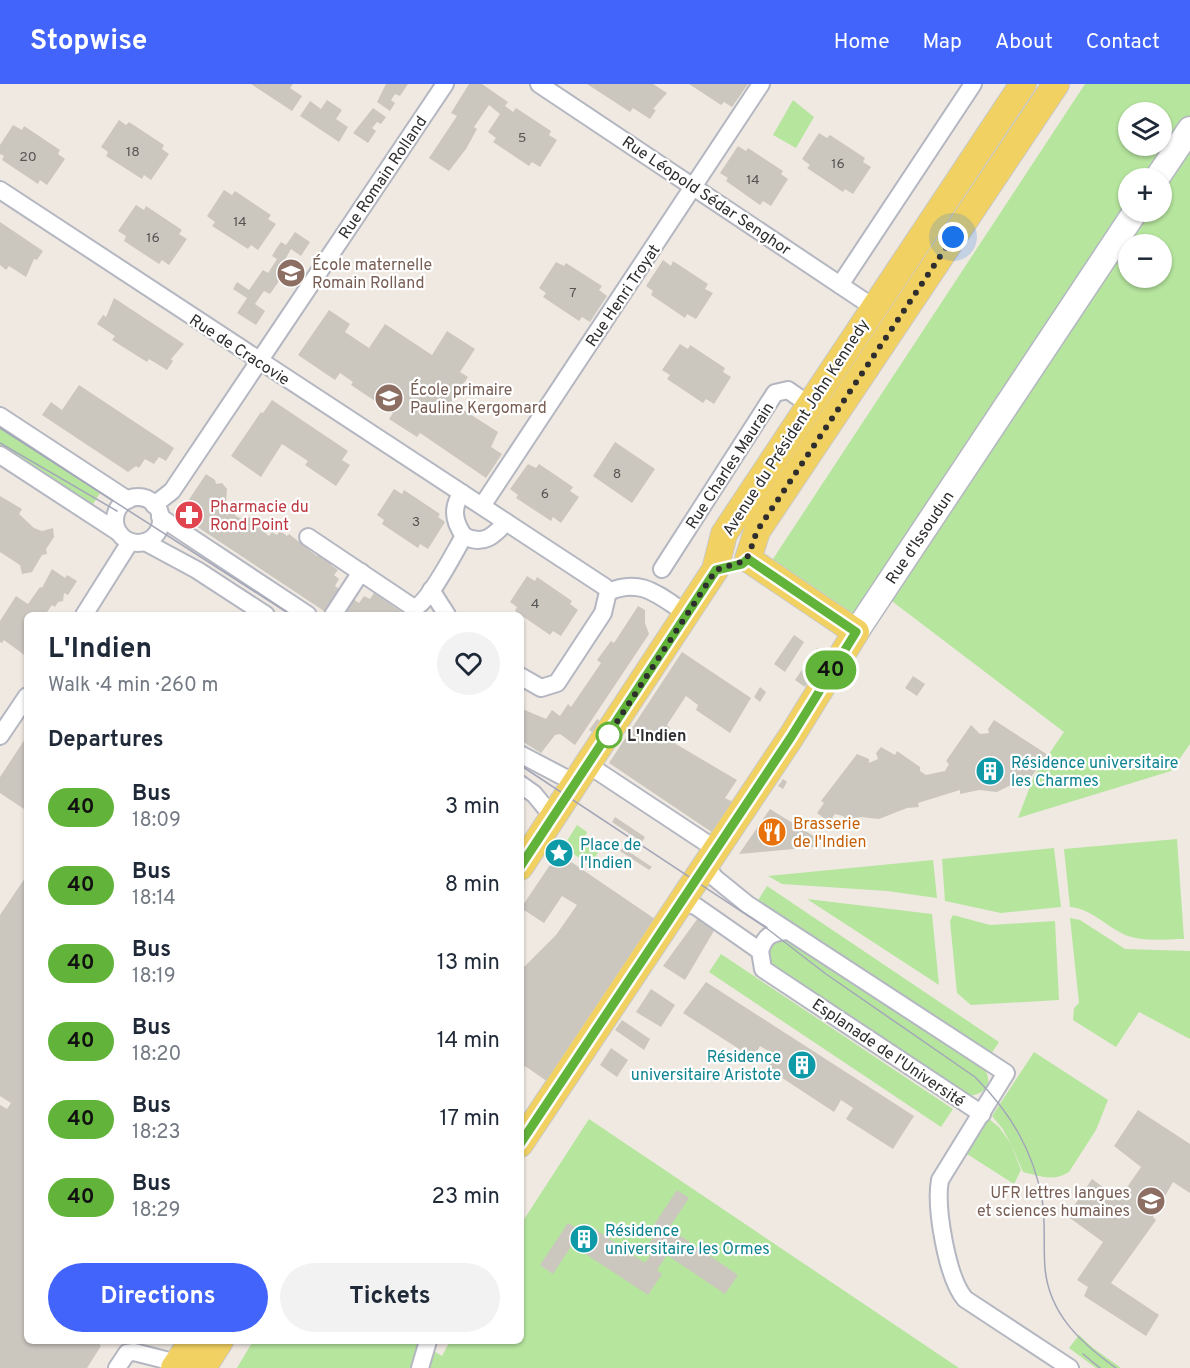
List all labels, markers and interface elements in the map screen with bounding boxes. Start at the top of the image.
text: Stopwise [30,24,147,60]
text: Home [834,29,890,56]
text: Map [923,29,962,56]
text: About [995,29,1053,56]
text: Contact [1086,29,1160,56]
map controls [1118,102,1172,288]
button: layers [1118,102,1172,156]
street label: Rue Romain Rolland [335,113,432,243]
house number: 5 [518,130,526,147]
street label: Rue Léopold Sédar Senghor [618,133,794,261]
house number: 18 [126,144,140,161]
house number: 20 [19,149,37,166]
house number: 16 [831,156,845,173]
button: + [1118,168,1172,222]
house number: 14 [746,172,760,189]
house number: 14 [233,214,247,231]
your location [938,222,968,252]
house number: 16 [146,230,160,247]
button: − [1118,234,1172,288]
street label: Rue Henri Troyat [582,241,665,351]
place label: École maternelle Romain Rolland [312,254,432,294]
school or university icon: École maternelle Romain Rolland [275,257,307,289]
house number: 7 [569,285,577,302]
street label: Rue de Cracovie [185,311,293,391]
street label: Avenue du Président John Kennedy [719,316,874,540]
place label: École primaire Pauline Kergomard [410,379,547,419]
school or university icon: École primaire Pauline Kergomard [373,382,405,414]
street label: Rue Charles Maurain [682,399,779,533]
house number: 8 [613,466,621,483]
house number: 6 [541,486,549,503]
street label: Rue d'Issoudun [882,488,959,589]
place label: Pharmacie du Rond Point [210,498,309,536]
pharmacy icon: Pharmacie du Rond Point [173,499,205,531]
house number: 3 [412,514,420,531]
house number: 4 [531,596,539,613]
text: L'Indien [48,632,152,668]
button: heart [437,632,500,695]
line badge: 40 [804,650,858,690]
text: 40 [817,657,845,684]
text: Walk · 4 min · 260 m [48,673,219,699]
marker: L'Indien [596,722,622,748]
text: Departures [48,727,164,754]
place label: L'Indien [627,727,686,747]
place label: Résidence universitaire les Charmes [1011,754,1178,792]
building icon: Résidence universitaire les Charmes [974,755,1006,787]
text: Bus [132,781,171,808]
text: 40 [67,794,95,821]
text: 3 min [445,794,500,821]
text: 18:09 [132,808,181,834]
place label: Brasserie de l'Indien [793,815,867,853]
restaurant icon: Brasserie de l'Indien [756,816,788,848]
place label: Place de l'Indien [580,836,641,874]
place icon: Place de l'Indien [543,837,575,869]
text: Bus [132,859,171,886]
text: 40 [67,872,95,899]
text: 8 min [445,872,500,899]
text: 18:14 [132,886,176,912]
text: Bus [132,937,171,964]
text: 40 [67,950,95,977]
text: 13 min [437,950,500,977]
text: 18:19 [132,964,176,990]
street label: Esplanade de l'Université [808,995,968,1112]
text: Bus [132,1015,171,1042]
text: 40 [67,1028,95,1055]
text: 14 min [437,1028,500,1055]
text: 18:20 [132,1042,181,1068]
place label: Résidence universitaire Aristote [631,1048,781,1086]
building icon: Résidence universitaire Aristote [786,1049,818,1081]
text: Bus [132,1093,171,1120]
text: 40 [67,1106,95,1133]
text: 17 min [440,1106,500,1133]
text: 18:23 [132,1120,180,1146]
text: Bus [132,1171,171,1198]
text: 40 [67,1184,95,1211]
text: 23 min [432,1184,500,1211]
place label: UFR lettres langues et sciences humaines [977,1184,1130,1222]
school or university icon: UFR lettres langues et sciences humaines [1135,1185,1167,1217]
text: 18:29 [132,1198,180,1224]
place label: Résidence universitaire les Ormes [605,1222,770,1260]
building icon: Résidence universitaire les Ormes [568,1223,600,1255]
button: Directions [48,1263,268,1332]
button: Tickets [280,1263,500,1332]

